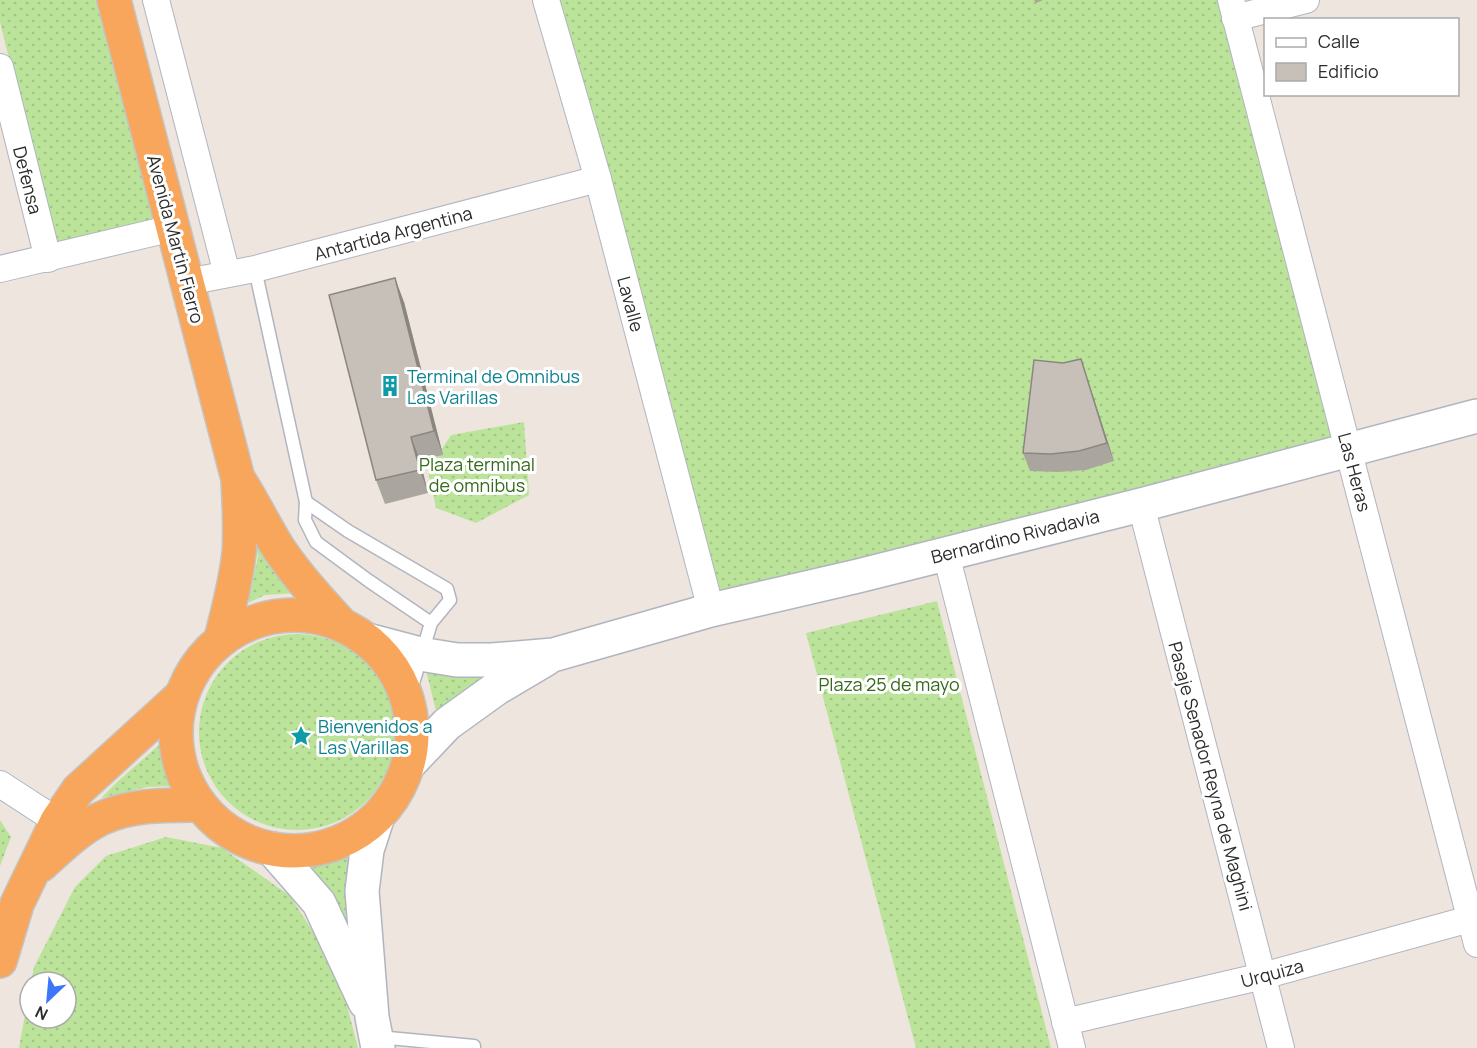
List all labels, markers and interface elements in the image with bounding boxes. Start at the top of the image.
legend [1264,18,1459,96]
text: Calle [1318,29,1360,53]
text: Edificio [1318,59,1379,83]
street label: Defensa [8,144,48,216]
street label: Avenida Martin Fierro [142,152,210,326]
street label: Antartida Argentina [311,200,475,266]
street label: Lavalle [612,274,650,334]
place label: Terminal de Omnibus Las Varillas [407,364,580,409]
building icon: Terminal de Omnibus Las Varillas [378,374,402,398]
street label: Las Heras [1333,430,1377,514]
park label: Plaza terminal de omnibus [419,452,535,497]
street label: Bernardino Rivadavia [928,503,1102,569]
street label: Pasaje Senador Reyna de Maghini [1163,639,1259,913]
park label: Plaza 25 de mayo [818,672,960,696]
place label: Bienvenidos a Las Varillas [318,714,432,759]
place icon: Bienvenidos a Las Varillas [289,724,313,748]
street label: Urquiza [1238,953,1306,993]
north arrow [18,970,78,1030]
text: N [31,1001,51,1026]

